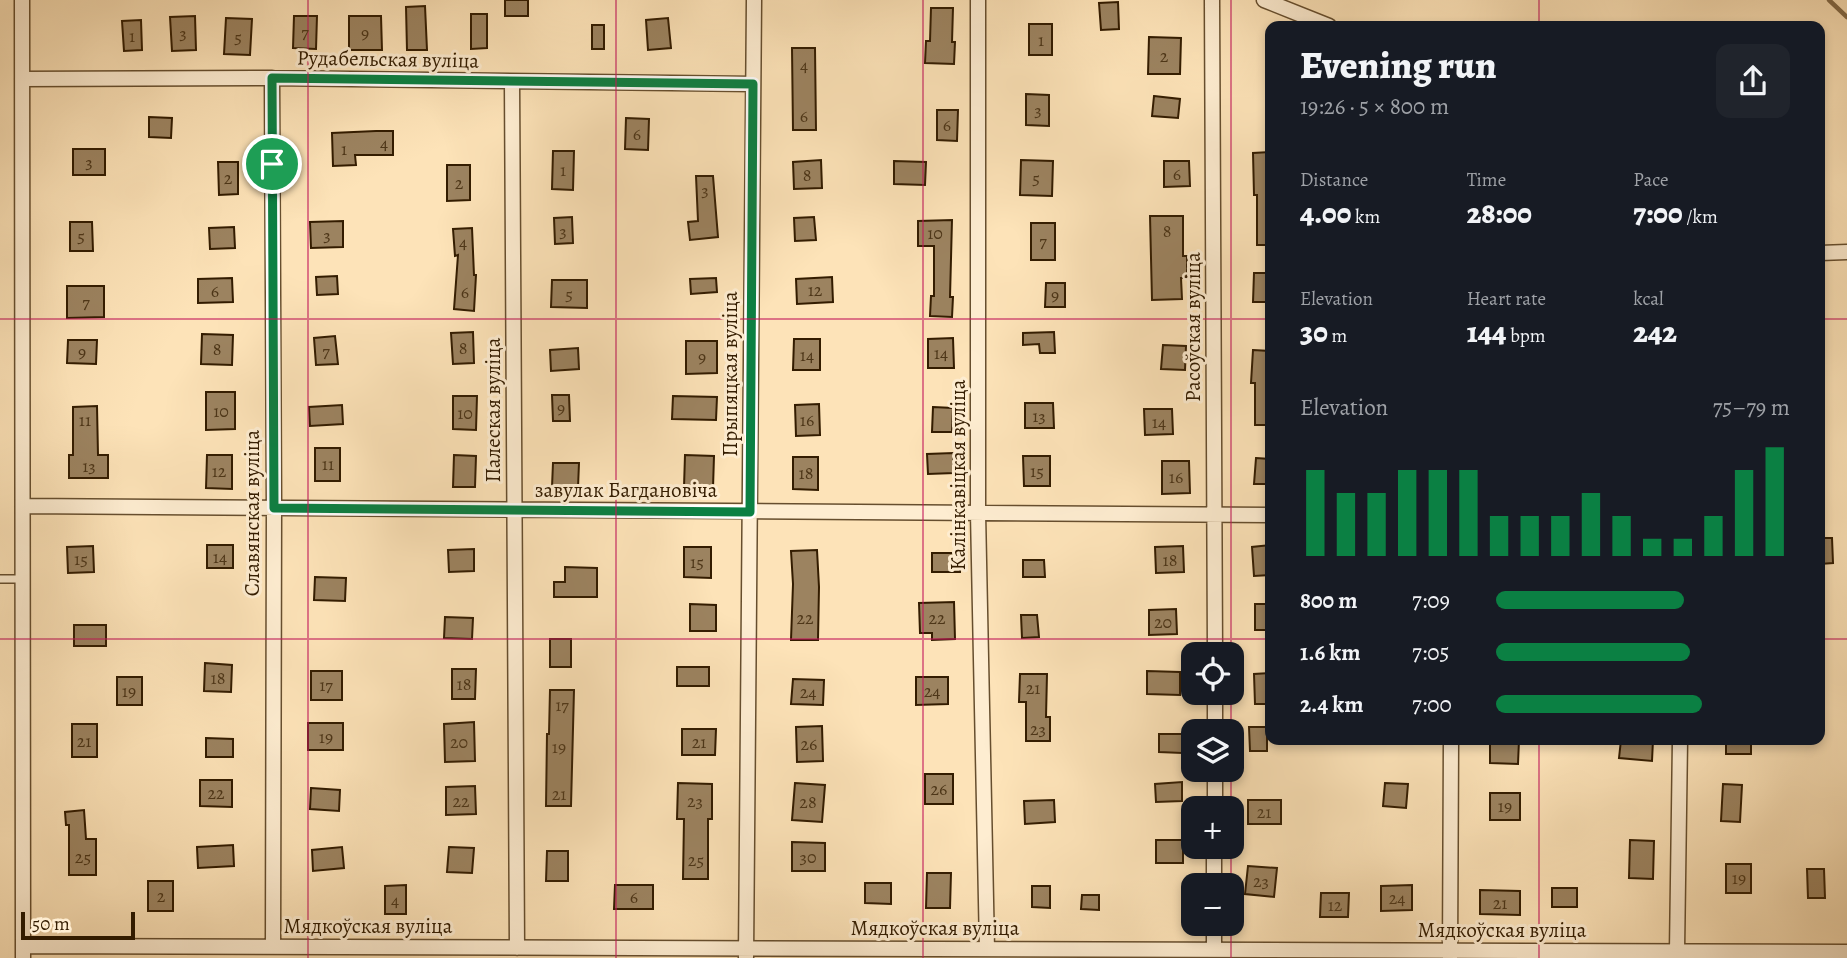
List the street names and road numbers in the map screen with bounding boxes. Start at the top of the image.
street label: Рудабельская вуліца [297,43,480,75]
street label: Расоўская вуліца [1179,252,1207,402]
street label: Прыпяцкая вуліца [716,291,744,457]
street label: Палеская вуліца [479,337,507,482]
street label: Калінкавіцкая вуліца [944,379,972,570]
street label: Славянская вуліца [238,430,266,596]
street label: завулак Багдановіча [535,476,718,504]
street label: Мядкоўская вуліца [284,912,453,940]
street label: Мядкоўская вуліца [851,914,1020,942]
street label: Мядкоўская вуліца [1418,916,1587,944]

